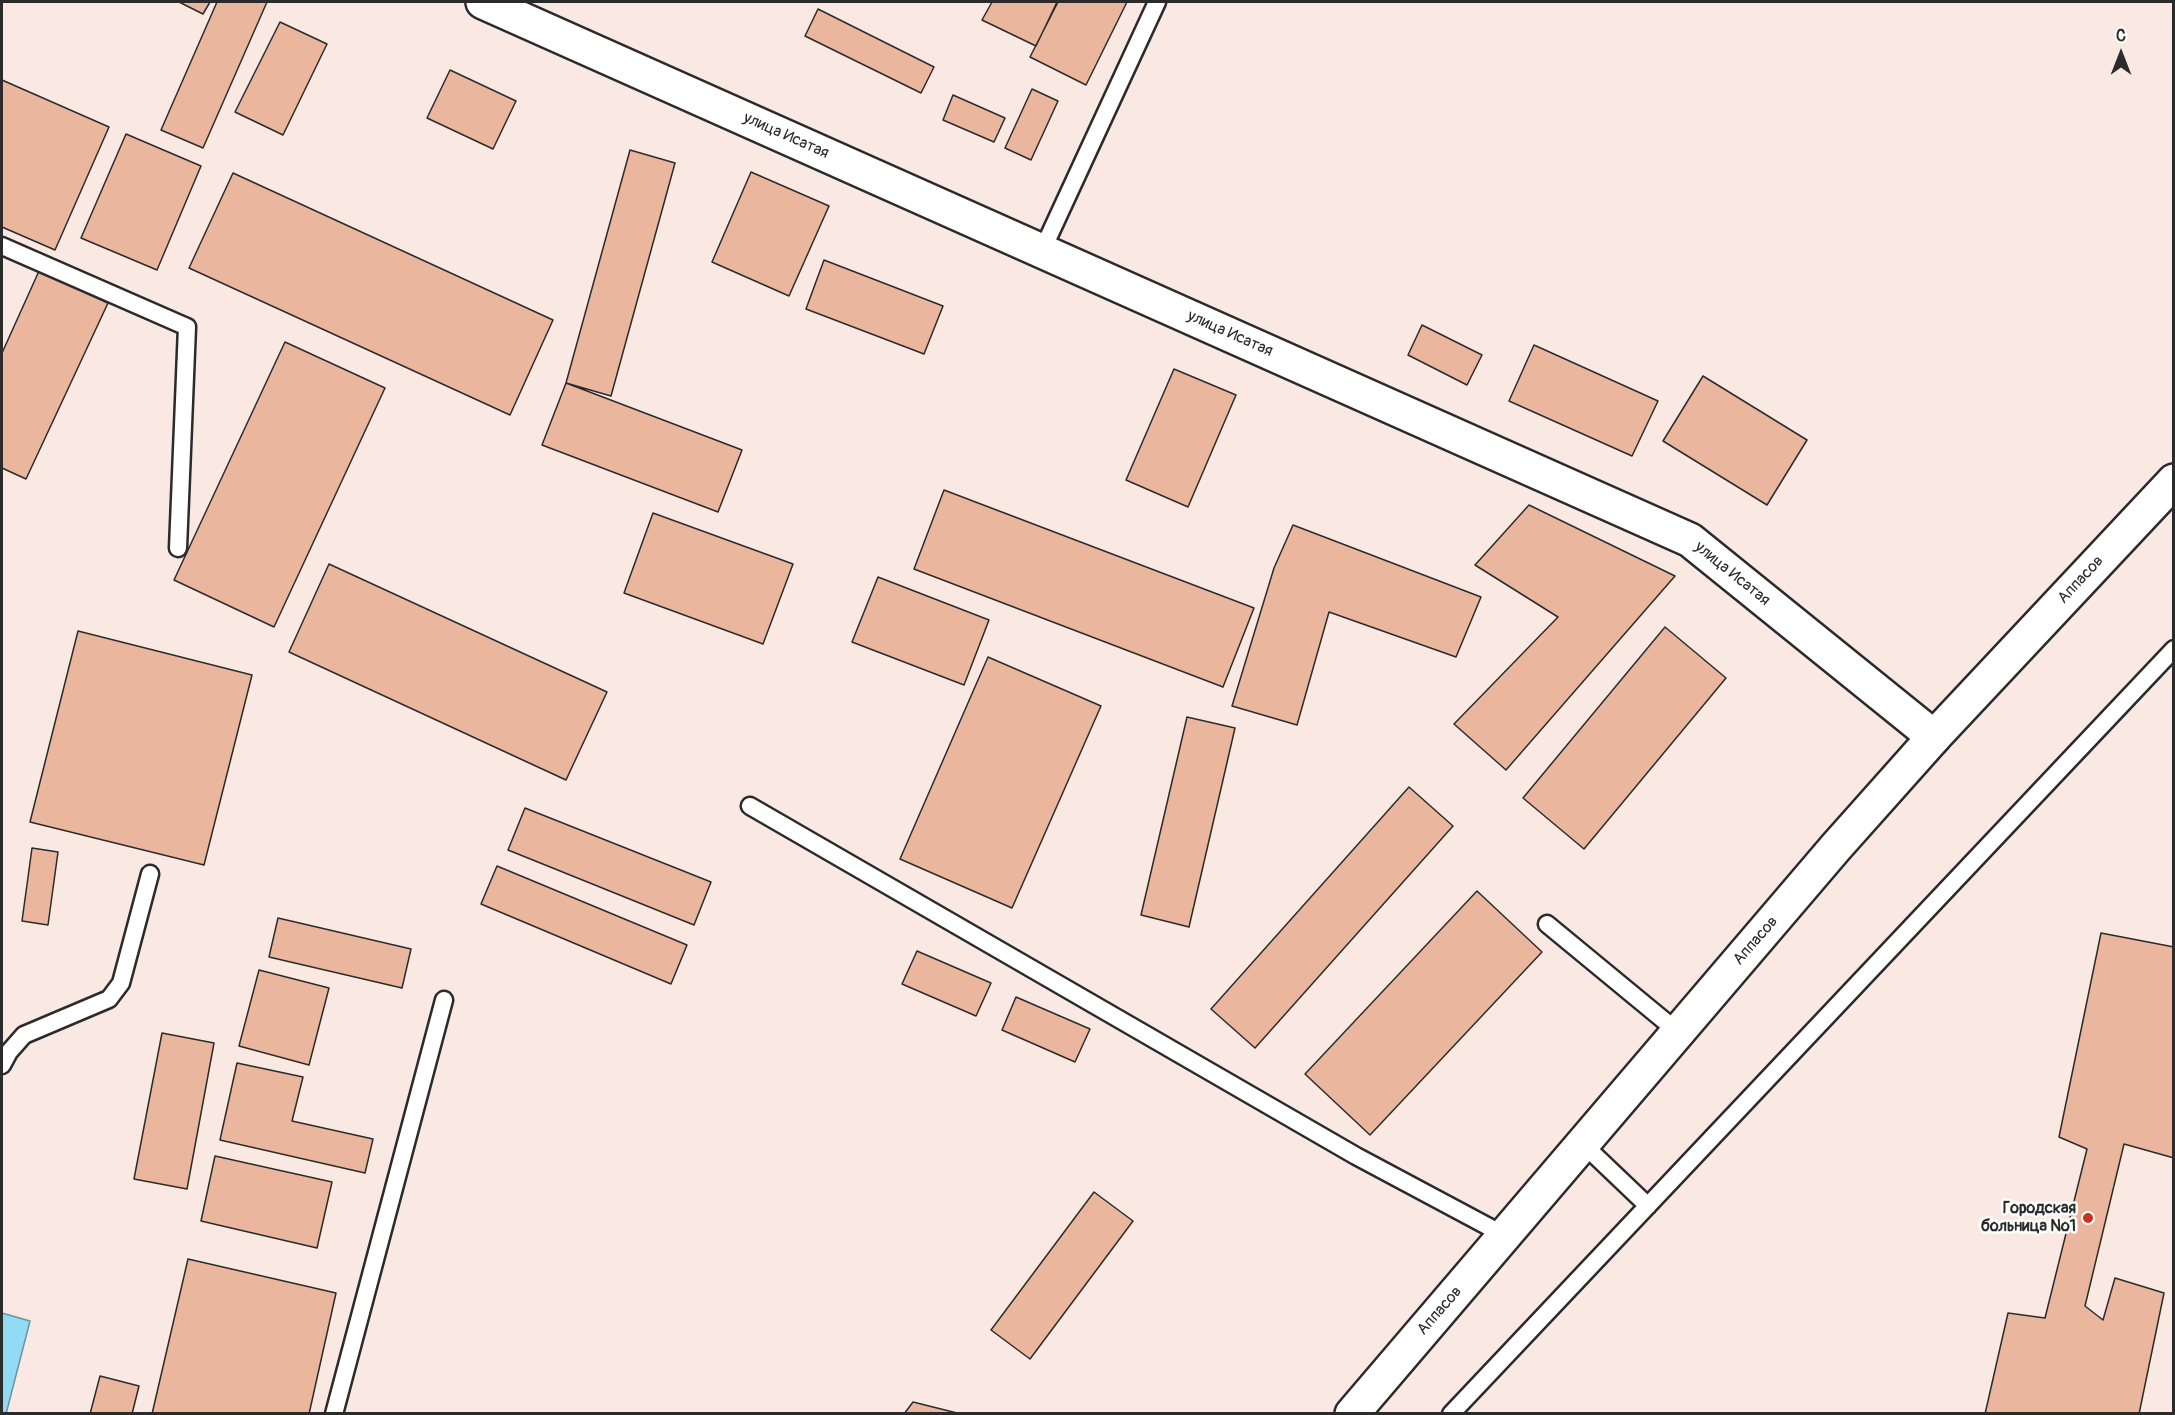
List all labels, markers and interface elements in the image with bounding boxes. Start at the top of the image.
north arrow [2091,24,2151,84]
text: С [2116,26,2126,46]
street label: улица Исатая [740,109,832,163]
street label: улица Исатая [1184,307,1276,361]
street label: улица Исатая [1690,538,1774,610]
street label: Аппасов [2054,552,2108,608]
street label: Аппасов [1729,913,1783,969]
place label: Городская больница №1 [1981,1199,2076,1237]
marker: Городская больница №1 [2081,1211,2095,1225]
street label: Аппасов [1413,1283,1467,1339]

